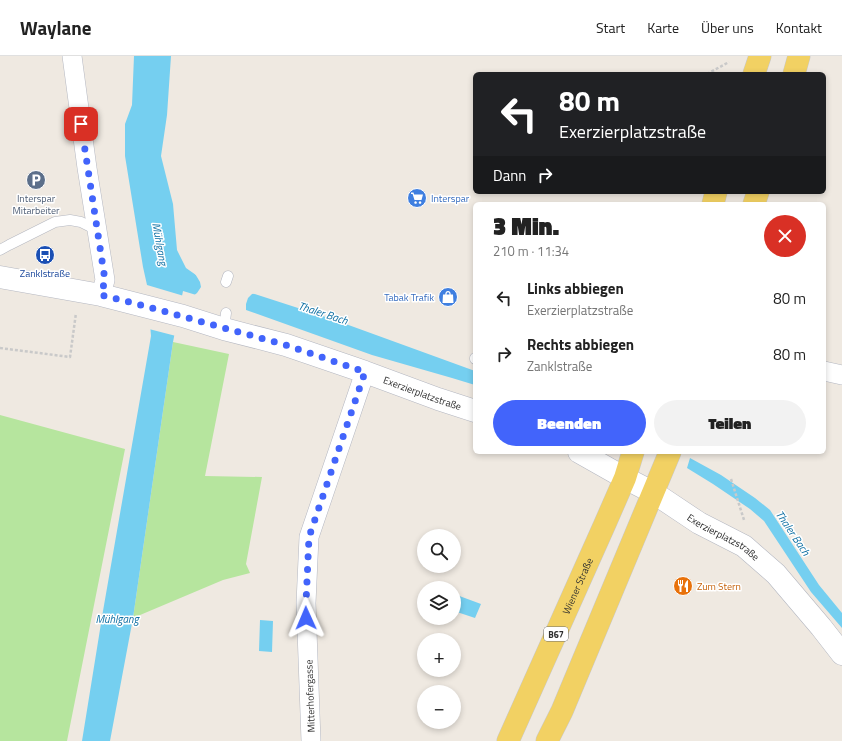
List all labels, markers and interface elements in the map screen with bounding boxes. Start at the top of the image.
text: Waylane [20,13,92,42]
text: Start [596,17,625,38]
text: Karte [647,17,679,38]
text: Über uns [701,17,754,38]
text: Kontakt [776,17,822,38]
text: 80 m [559,79,620,122]
icon: left [493,88,545,140]
pin [64,107,98,141]
icon: arrive [70,113,92,135]
text: Exerzierplatzstraße [559,118,706,145]
text: Dann [493,164,526,187]
icon: right [534,164,556,186]
parking icon: Interspar Mitarbeiter [25,169,47,191]
supermarket icon: Interspar [406,187,428,209]
place label: Interspar Mitarbeiter [12,191,60,218]
place label: Interspar [431,191,470,206]
text: 3 Min. [493,208,559,244]
button: close [764,215,806,257]
water label: Mühlgang [148,221,172,268]
text: 210 m · 11:34 [493,241,569,261]
bus stop icon: Zanklstraße [34,244,56,266]
place label: Zanklstraße [20,266,70,281]
text: Links abbiegen [527,277,624,300]
shop icon: Tabak Trafik [437,286,459,308]
icon: left [493,287,515,309]
text: 80 m [773,287,806,310]
place label: Tabak Trafik [384,290,434,305]
water label: Thaler Bach [296,297,350,329]
text: Exerzierplatzstraße [527,300,633,320]
text: Rechts abbiegen [527,333,634,356]
icon: right [493,343,515,365]
text: 80 m [773,343,806,366]
text: Zanklstraße [527,356,592,376]
street label: Exerzierplatzstraße [381,372,463,414]
button: Beenden [493,400,646,446]
button: Teilen [654,400,806,446]
water label: Thaler Bach [772,507,814,559]
street label: Exerzierplatzstraße [684,510,763,564]
map controls [417,529,461,729]
button: search [417,529,461,573]
street label: Wiener Straße [558,555,596,616]
restaurant icon: Zum Stern [672,575,694,597]
place label: Zum Stern [697,579,741,594]
button: layers [417,581,461,625]
position arrow [285,597,327,639]
water label: Mühlgang [95,611,140,627]
road number: B67 [544,627,568,641]
button: + [417,633,461,677]
street label: Mitterhofergasse [301,659,319,733]
button: − [417,685,461,729]

